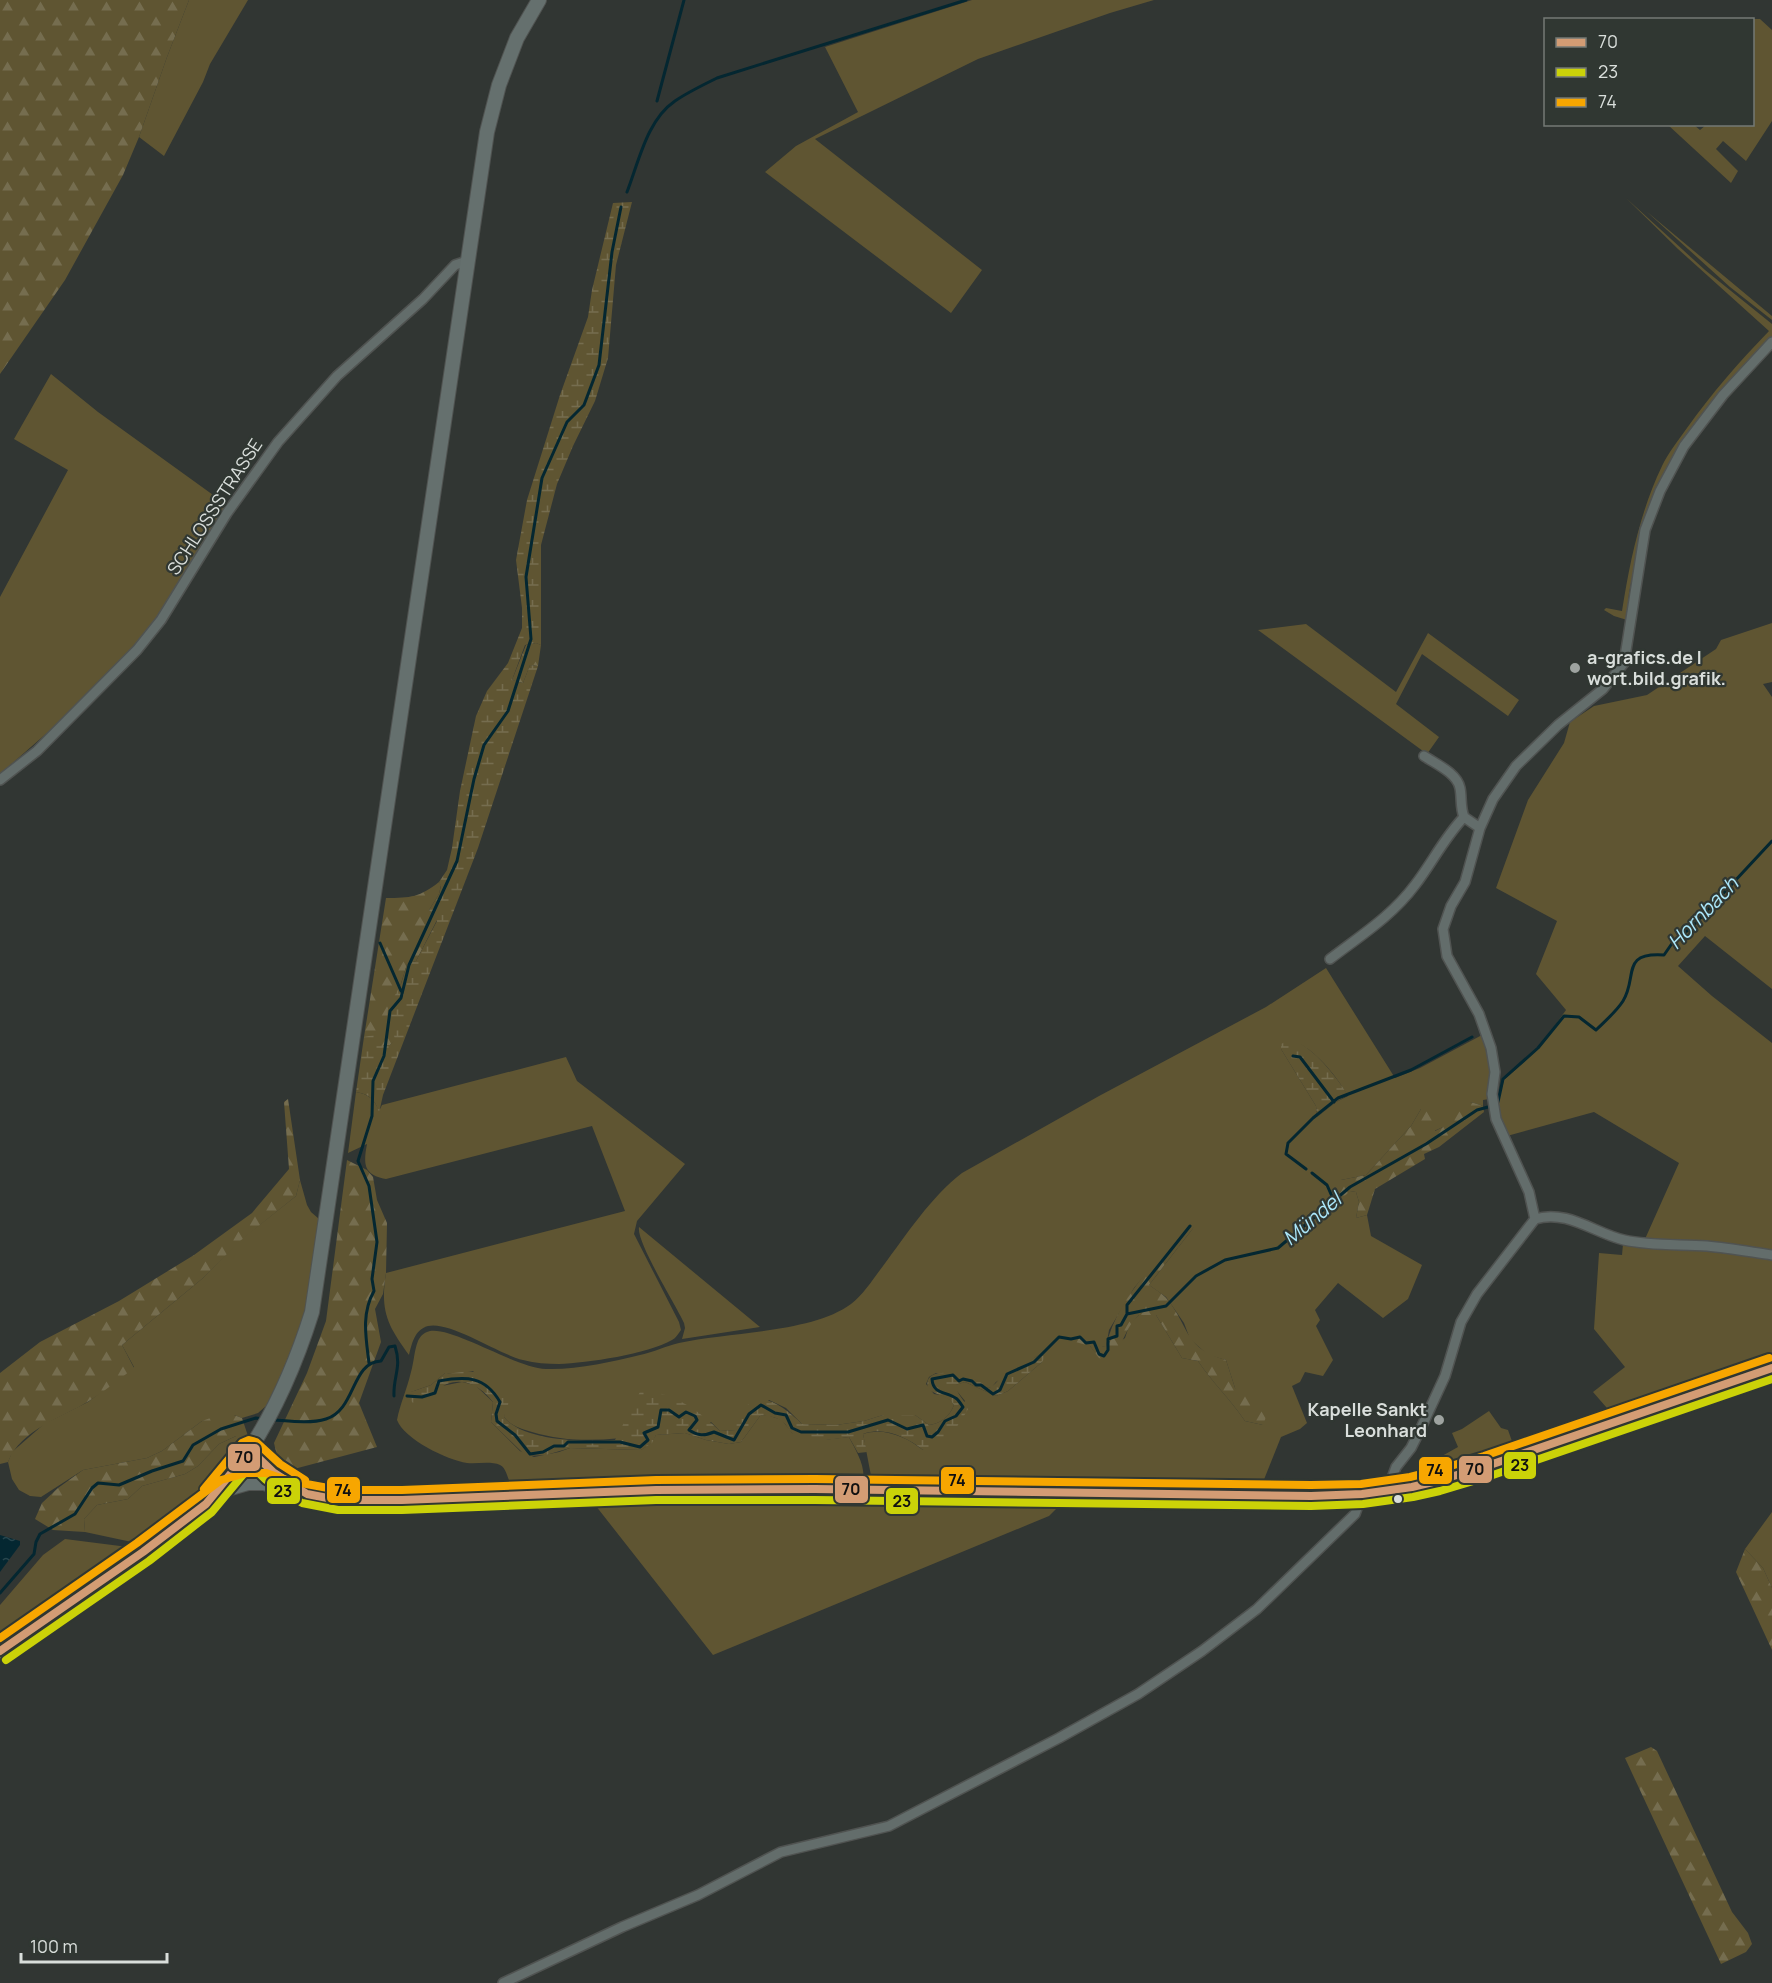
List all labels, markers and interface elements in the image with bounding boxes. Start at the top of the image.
legend [1544,18,1754,126]
text: 70 [1598,29,1618,53]
text: 23 [1598,59,1618,83]
text: 74 [1598,89,1617,113]
street label: SCHLOSSSTRASSE [161,434,267,579]
place label: a-grafics.de | wort.bild.grafik. [1587,645,1726,690]
marker: a-grafics.de | wort.bild.grafik. [1568,661,1582,675]
water label: Hornbach [1661,870,1745,955]
water label: Mündel [1277,1185,1348,1251]
place label: Kapelle Sankt Leonhard [1308,1397,1427,1442]
marker: Kapelle Sankt Leonhard [1432,1413,1446,1427]
line badge: 70 [227,1443,261,1472]
text: 70 [234,1446,254,1468]
line badge: 23 [1503,1451,1537,1480]
text: 23 [1511,1454,1529,1476]
line badge: 70 [1458,1455,1493,1484]
line badge: 74 [1418,1456,1453,1485]
text: 70 [1465,1458,1485,1480]
text: 74 [1426,1459,1444,1481]
line badge: 74 [940,1466,975,1495]
text: 74 [948,1469,966,1491]
line badge: 70 [834,1475,869,1504]
line badge: 74 [326,1476,361,1504]
line badge: 23 [266,1477,301,1505]
text: 70 [841,1478,861,1500]
text: 74 [334,1479,352,1501]
text: 23 [274,1480,292,1502]
line badge: 23 [885,1487,919,1515]
text: 23 [893,1490,911,1512]
unlabelled marker [1392,1493,1404,1505]
scale bar [21,1926,166,1964]
text: 100 m [30,1934,78,1958]

